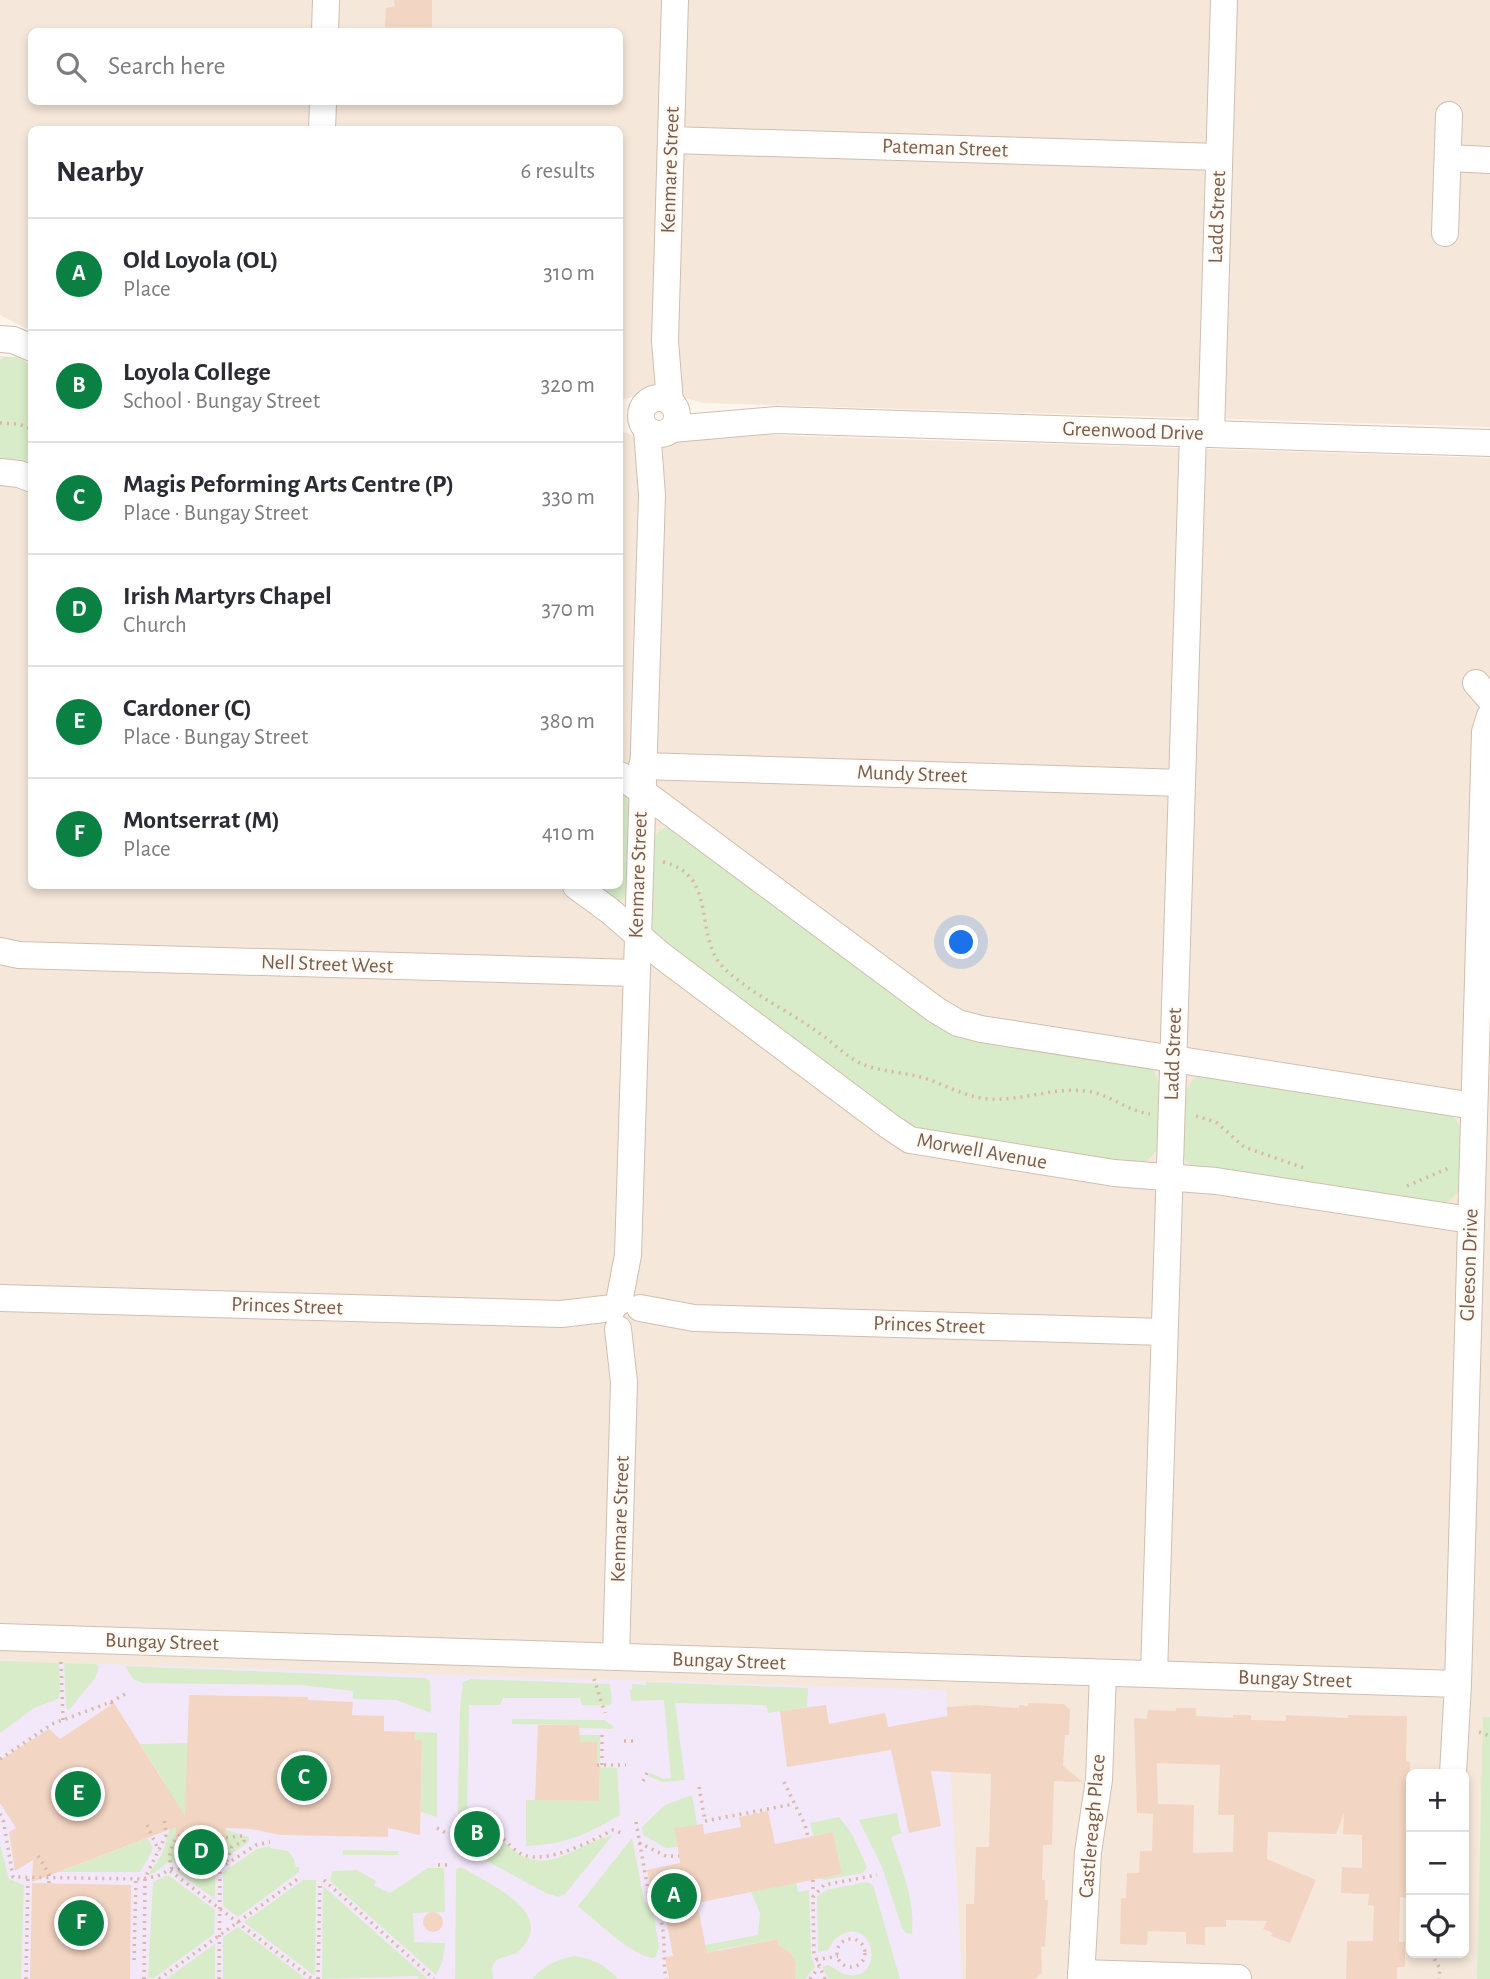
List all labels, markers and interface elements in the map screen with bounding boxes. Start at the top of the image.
search box [28,28,623,105]
icon: search [52,48,90,86]
text: Search here [108,53,226,79]
street label: Kenmare Street [657,106,683,234]
street label: Pateman Street [882,135,1009,161]
text: Nearby [56,157,144,187]
text: 6 results [521,160,595,183]
street label: Ladd Street [1205,170,1229,264]
text: Old Loyola (OL) [123,247,279,273]
text: A [72,262,86,285]
text: 310 m [543,262,595,285]
text: Place [123,278,171,301]
text: Loyola College [123,359,271,385]
text: B [72,374,86,397]
text: 320 m [541,374,595,397]
text: School · Bungay Street [123,390,320,413]
street label: Greenwood Drive [1062,418,1204,444]
text: Magis Peforming Arts Centre (P) [123,471,454,497]
text: C [73,486,85,509]
text: 330 m [542,486,595,509]
text: Place · Bungay Street [123,502,308,525]
text: Irish Martyrs Chapel [123,583,332,609]
text: D [71,598,87,621]
text: 370 m [542,598,595,621]
text: Church [123,614,187,637]
text: Cardoner (C) [123,695,252,721]
text: E [73,710,85,733]
text: 380 m [540,710,595,733]
text: Place · Bungay Street [123,726,308,749]
street label: Mundy Street [857,762,968,786]
text: Montserrat (M) [123,807,280,833]
street label: Kenmare Street [625,811,651,939]
text: F [74,822,84,845]
text: 410 m [542,822,595,845]
text: Place [123,838,171,861]
your location [944,925,978,959]
street label: Nell Street West [261,951,394,977]
street label: Ladd Street [1161,1007,1185,1101]
street label: Morwell Avenue [915,1129,1049,1173]
street label: Gleeson Drive [1457,1208,1481,1322]
street label: Princes Street [231,1294,344,1318]
street label: Princes Street [873,1313,986,1337]
street label: Kenmare Street [607,1455,633,1583]
street label: Bungay Street [105,1630,220,1654]
street label: Bungay Street [672,1649,787,1673]
street label: Bungay Street [1238,1667,1353,1691]
pin: C [281,1752,327,1804]
street label: Castlereagh Place [1075,1753,1109,1899]
pin: E [55,1768,101,1820]
map controls [1406,1769,1469,1958]
button: + [1406,1769,1469,1832]
pin: B [454,1808,500,1860]
pin: D [178,1826,224,1878]
button: − [1406,1832,1469,1895]
pin: A [651,1870,697,1922]
button: locate [1406,1895,1469,1958]
pin: F [58,1897,104,1949]

